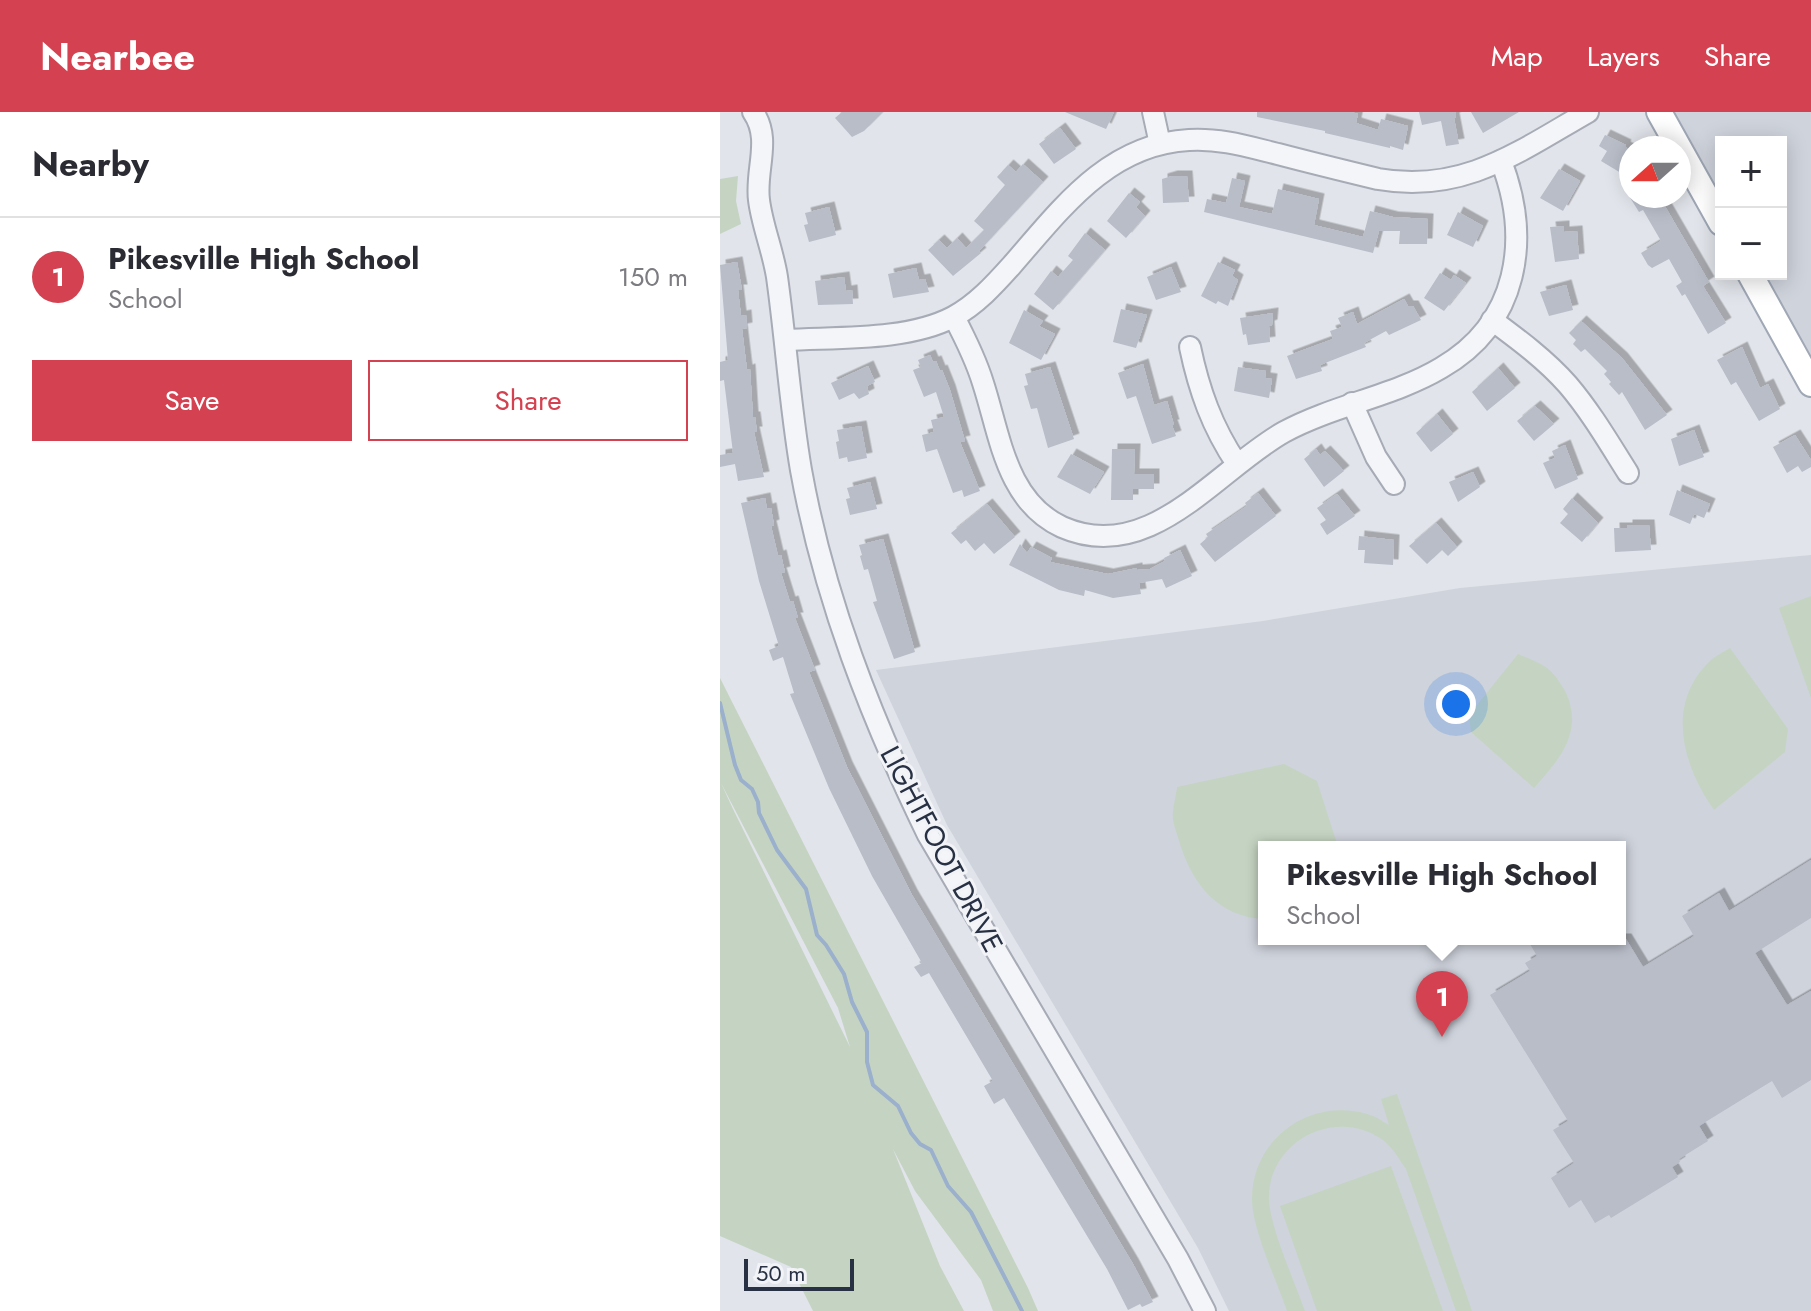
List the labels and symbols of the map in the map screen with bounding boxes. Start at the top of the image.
north arrow [1619,136,1691,208]
your location [1436,684,1476,724]
street label: LIGHTFOOT DRIVE [870,739,1013,960]
pin: 1 [1416,971,1468,1037]
scale bar [744,1255,854,1291]

